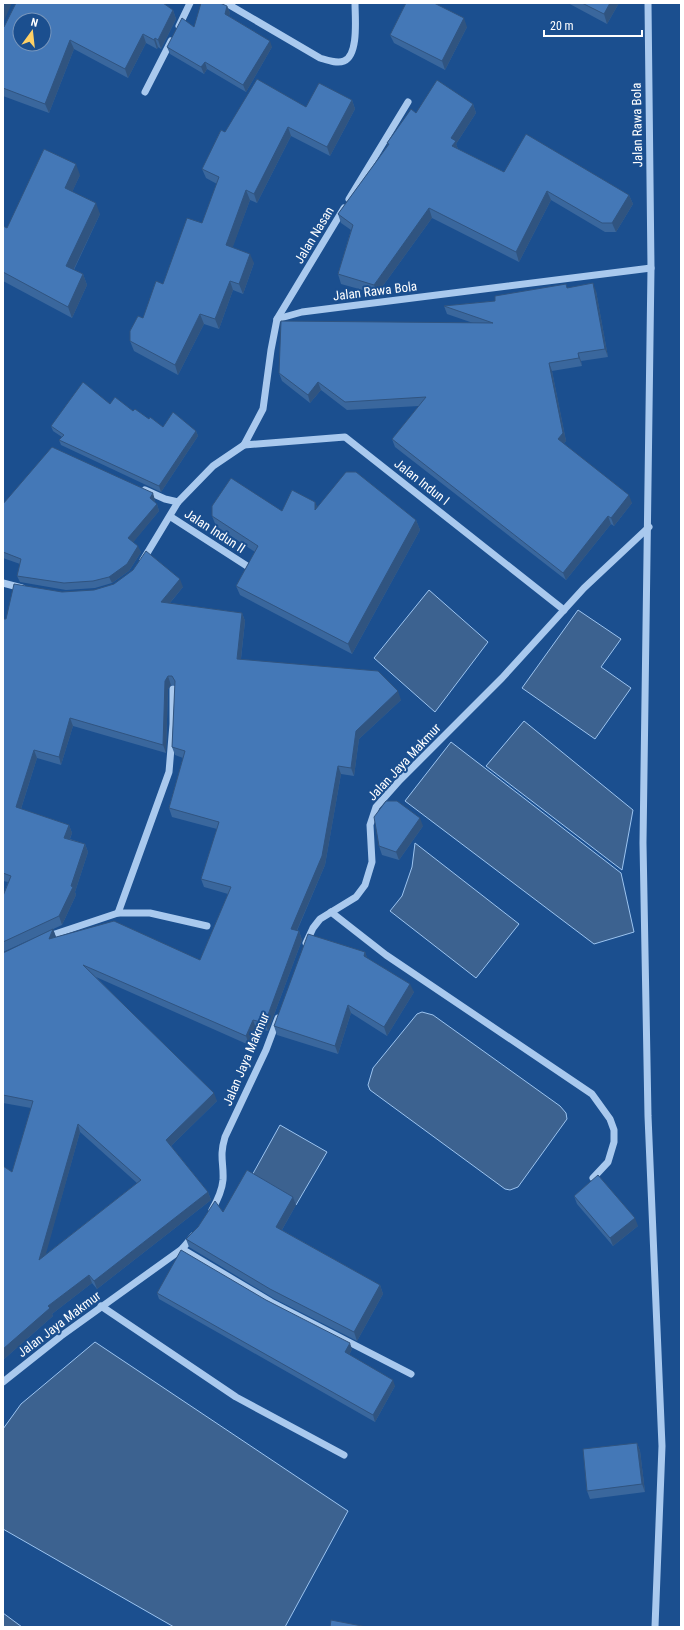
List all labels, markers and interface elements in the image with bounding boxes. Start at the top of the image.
north arrow [12,12,52,52]
scale bar [544,12,642,38]
text: N [30,16,40,30]
text: 20 m [550,19,574,33]
street label: Jalan Rawa Bola [629,83,645,167]
street label: Jalan Nasan [291,204,337,266]
street label: Jalan Rawa Bola [332,278,418,304]
street label: Jalan Indun I [391,456,453,508]
street label: Jalan Indun II [182,506,248,556]
street label: Jalan Jaya Makmur [364,720,444,804]
street label: Jalan Jaya Makmur [220,1010,272,1108]
street label: Jalan Jaya Makmur [15,1288,103,1360]

